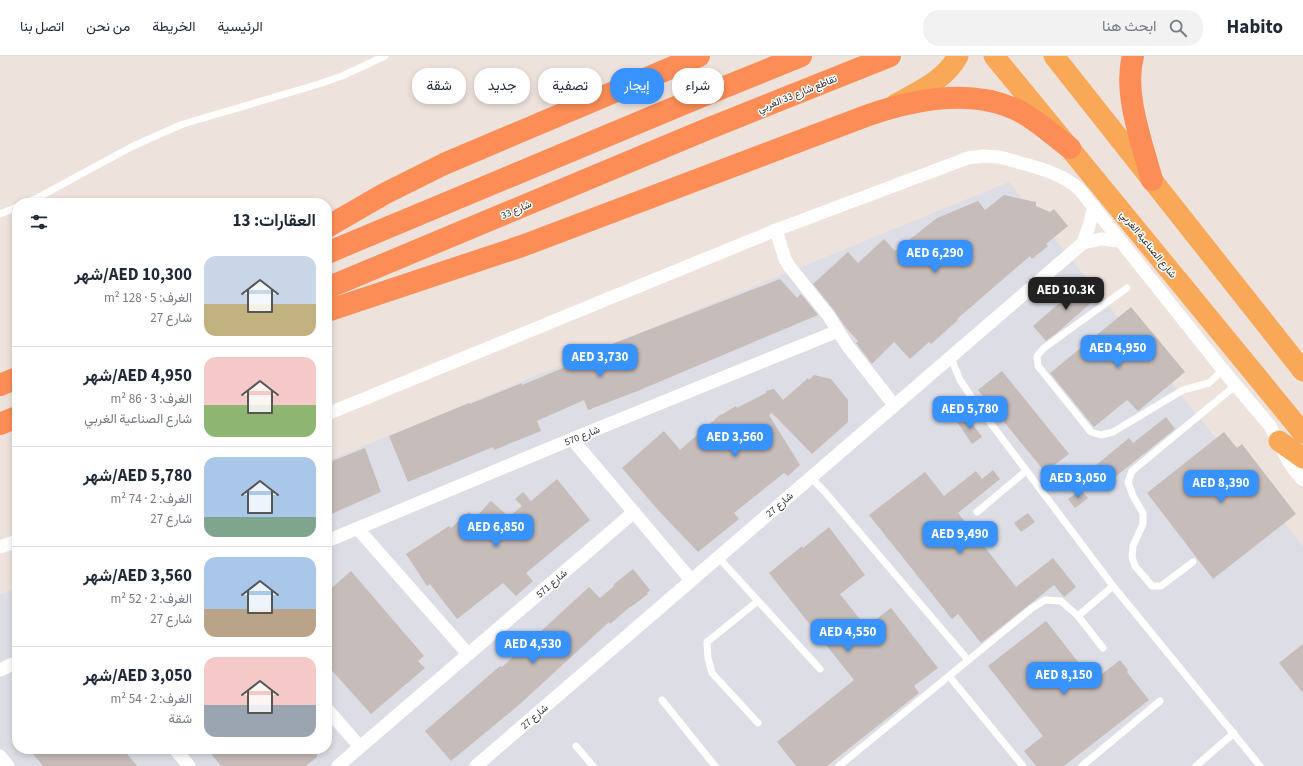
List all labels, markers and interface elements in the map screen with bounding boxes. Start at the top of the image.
search box [923,10,1203,46]
text: Habito [1227,14,1283,41]
text: ابحث هنا [1102,16,1157,37]
text: اتصل بنا [20,17,64,37]
text: من نحن [86,17,130,37]
text: الخريطة [152,17,196,37]
text: الرئيسية [218,17,263,37]
icon: search [1167,17,1189,39]
chip: شقة [412,68,466,104]
chip: جديد [474,68,530,104]
chip: تصفية [538,68,602,104]
chip: إيجار [610,68,664,104]
chip: شراء [672,68,724,104]
street label: تقاطع شارع 33 الغربي [756,72,840,117]
street label: شارع 33 [499,197,534,223]
street label: شارع الصناعية الغربي [1116,208,1180,282]
text: العقارات: 13 [233,209,316,233]
icon: filters [28,211,50,233]
pin: AED 6,290 [889,240,981,274]
text: AED 6,290 [907,244,963,262]
text: AED 10,300/شهر [74,263,192,287]
icon: home [236,272,284,320]
pin: AED 10.3K [1020,277,1112,311]
text: AED 10.3K [1037,281,1095,299]
text: الغرف: 5 · 128 m² [104,289,192,307]
text: شارع 27 [150,309,192,327]
pin: AED 4,950 [1072,335,1164,369]
text: AED 4,950 [1090,339,1146,357]
pin: AED 3,730 [554,344,646,378]
text: AED 3,730 [572,348,628,366]
text: AED 4,950/شهر [83,364,192,388]
icon: home [236,373,284,421]
text: الغرف: 3 · 86 m² [111,390,192,408]
pin: AED 5,780 [924,396,1016,430]
text: AED 5,780 [942,400,998,418]
text: شارع الصناعية الغربي [84,410,192,428]
street label: شارع 570 [563,422,602,449]
pin: AED 3,560 [689,424,781,458]
text: AED 3,560 [707,428,763,446]
text: AED 5,780/شهر [83,464,192,488]
pin: AED 3,050 [1032,465,1124,499]
text: AED 3,050 [1050,469,1106,487]
pin: AED 8,390 [1175,470,1267,504]
icon: home [236,473,284,521]
text: AED 8,390 [1193,474,1249,492]
street label: شارع 27 [763,489,796,521]
text: الغرف: 2 · 74 m² [111,490,192,508]
text: شارع 27 [150,510,192,528]
pin: AED 6,850 [450,514,542,548]
text: AED 6,850 [468,518,524,536]
pin: AED 9,490 [914,521,1006,555]
text: AED 9,490 [932,525,988,543]
text: AED 3,560/شهر [83,564,192,588]
street label: شارع 571 [533,566,570,601]
icon: home [236,573,284,621]
text: الغرف: 2 · 52 m² [111,590,192,608]
text: شارع 27 [150,610,192,628]
pin: AED 4,550 [802,619,894,653]
text: AED 4,550 [820,623,876,641]
pin: AED 4,530 [487,631,579,665]
text: AED 4,530 [505,635,561,653]
pin: AED 8,150 [1018,662,1110,696]
text: AED 3,050/شهر [83,664,192,688]
text: AED 8,150 [1036,666,1092,684]
icon: home [236,673,284,721]
text: الغرف: 2 · 54 m² [111,690,192,708]
street label: شارع 27 [518,701,551,733]
text: شقة [169,710,192,728]

